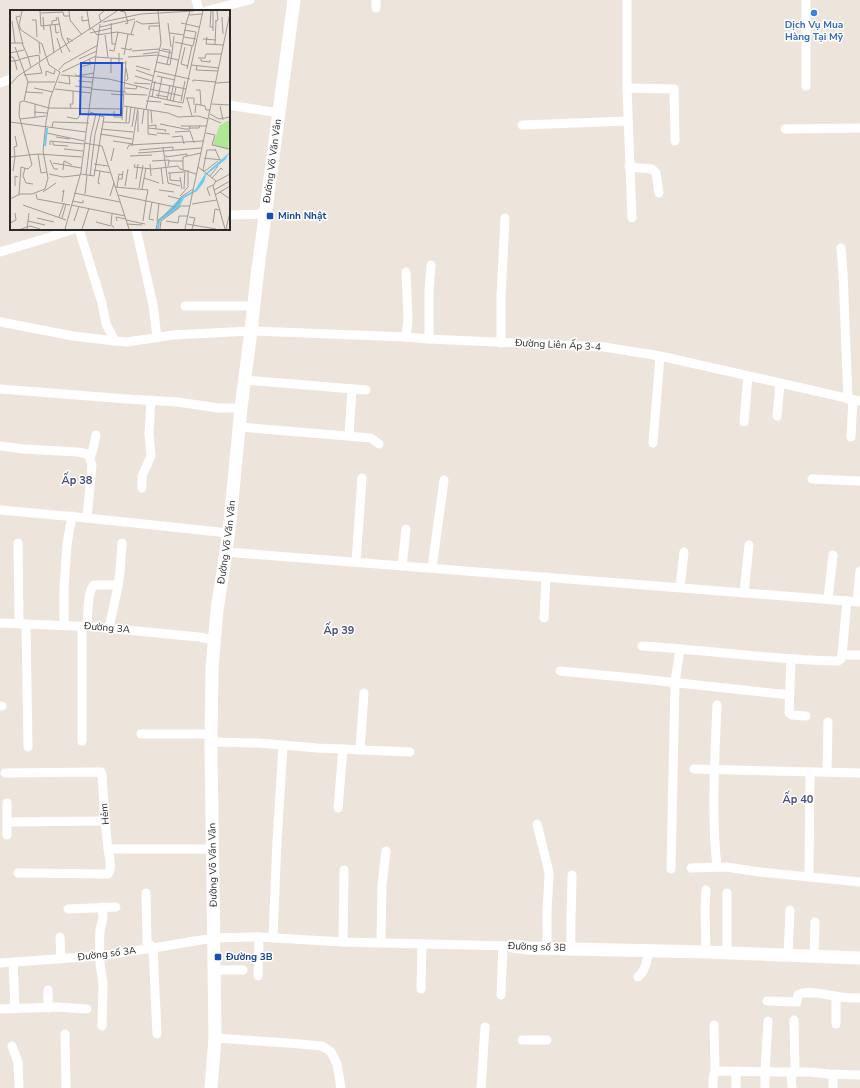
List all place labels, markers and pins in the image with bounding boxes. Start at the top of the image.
marker: Dịch Vụ Mua Hàng Tại Mỹ [809,8,819,18]
place label: Dịch Vụ Mua Hàng Tại Mỹ [785,18,844,44]
place label: Minh Nhật [278,209,326,223]
marker: Minh Nhật [265,211,275,221]
place label: Đường 3B [225,950,273,964]
marker: Đường 3B [213,952,223,962]

